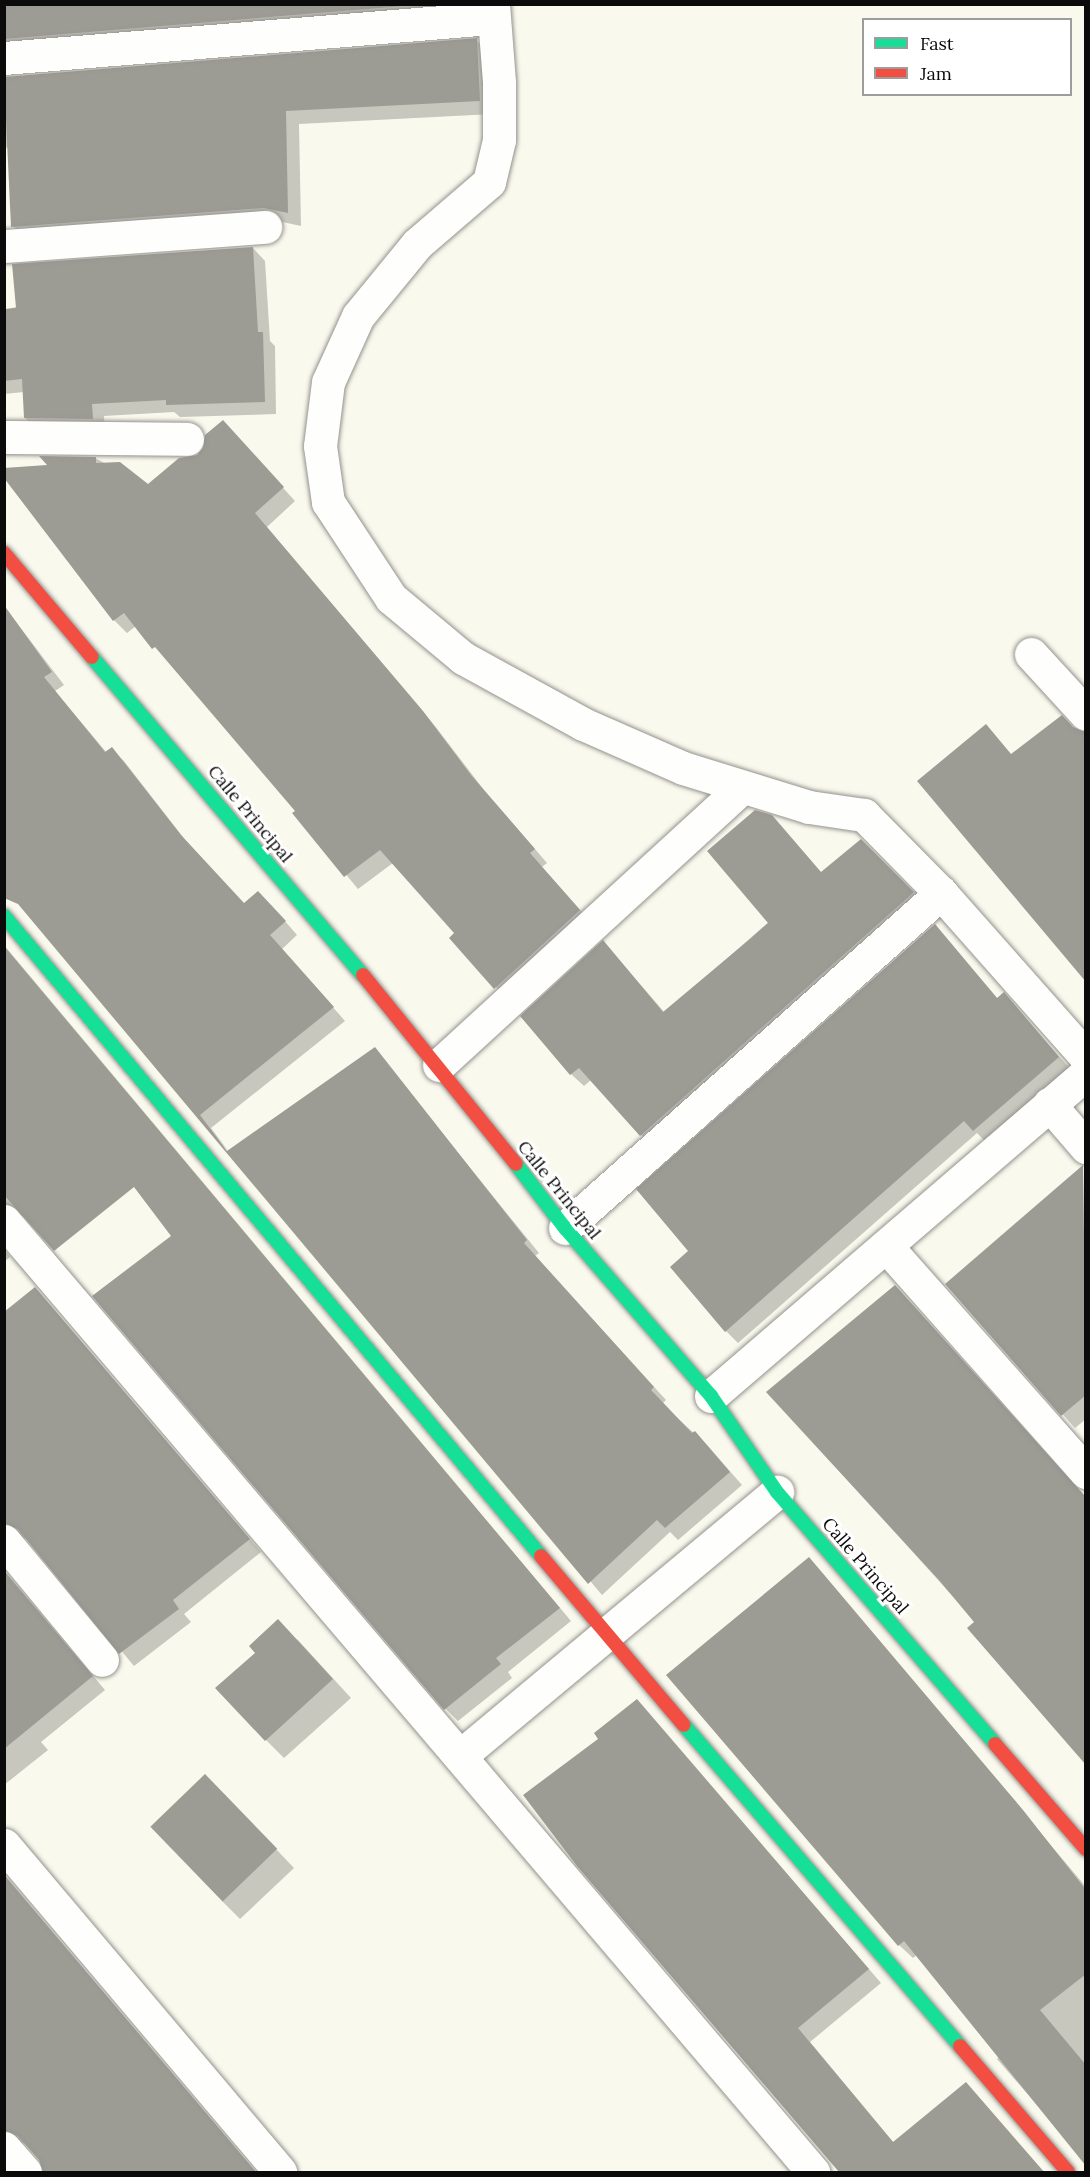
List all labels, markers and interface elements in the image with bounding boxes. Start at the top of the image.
legend [862,18,1072,96]
text: Fast [920,32,954,55]
text: Jam [920,62,952,85]
street label: Calle Principal [203,761,297,867]
street label: Calle Principal [513,1136,605,1244]
street label: Calle Principal [817,1513,913,1619]

